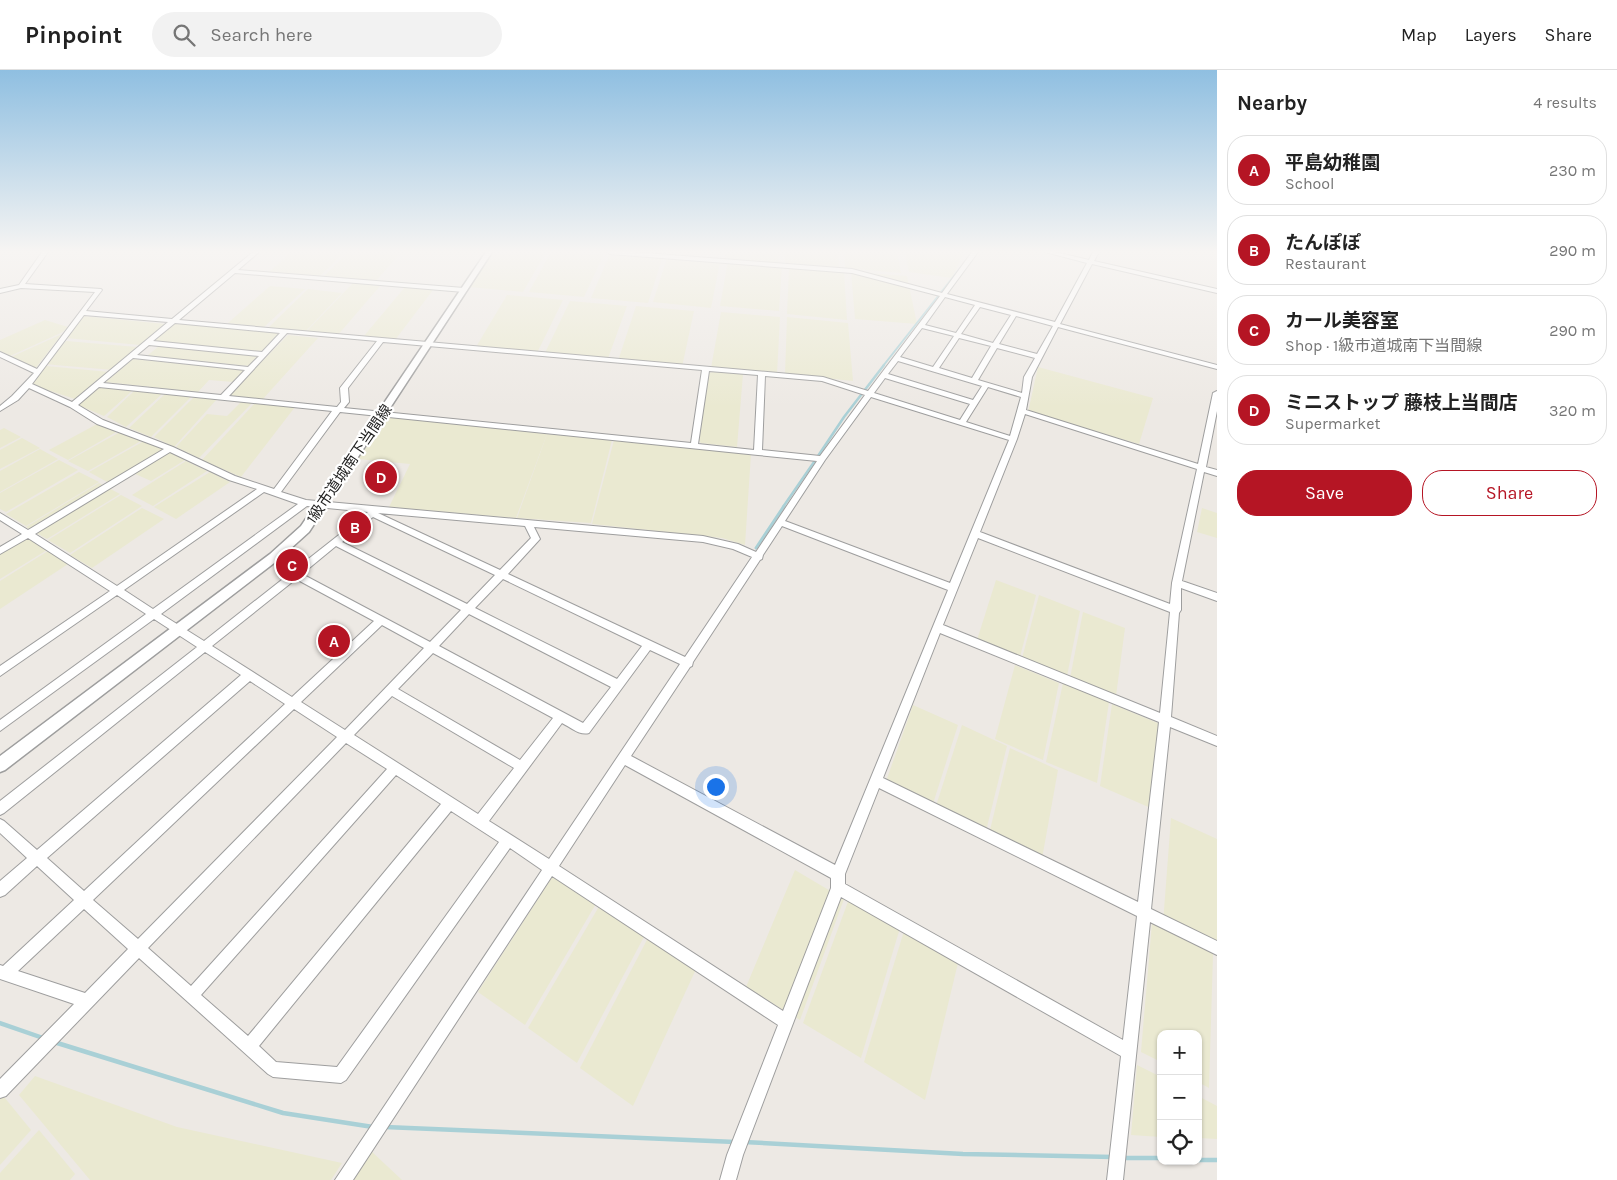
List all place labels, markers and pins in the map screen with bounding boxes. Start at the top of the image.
pin: D [365,458,397,496]
pin: B [339,508,371,546]
pin: C [276,546,308,584]
pin: A [318,622,350,660]

